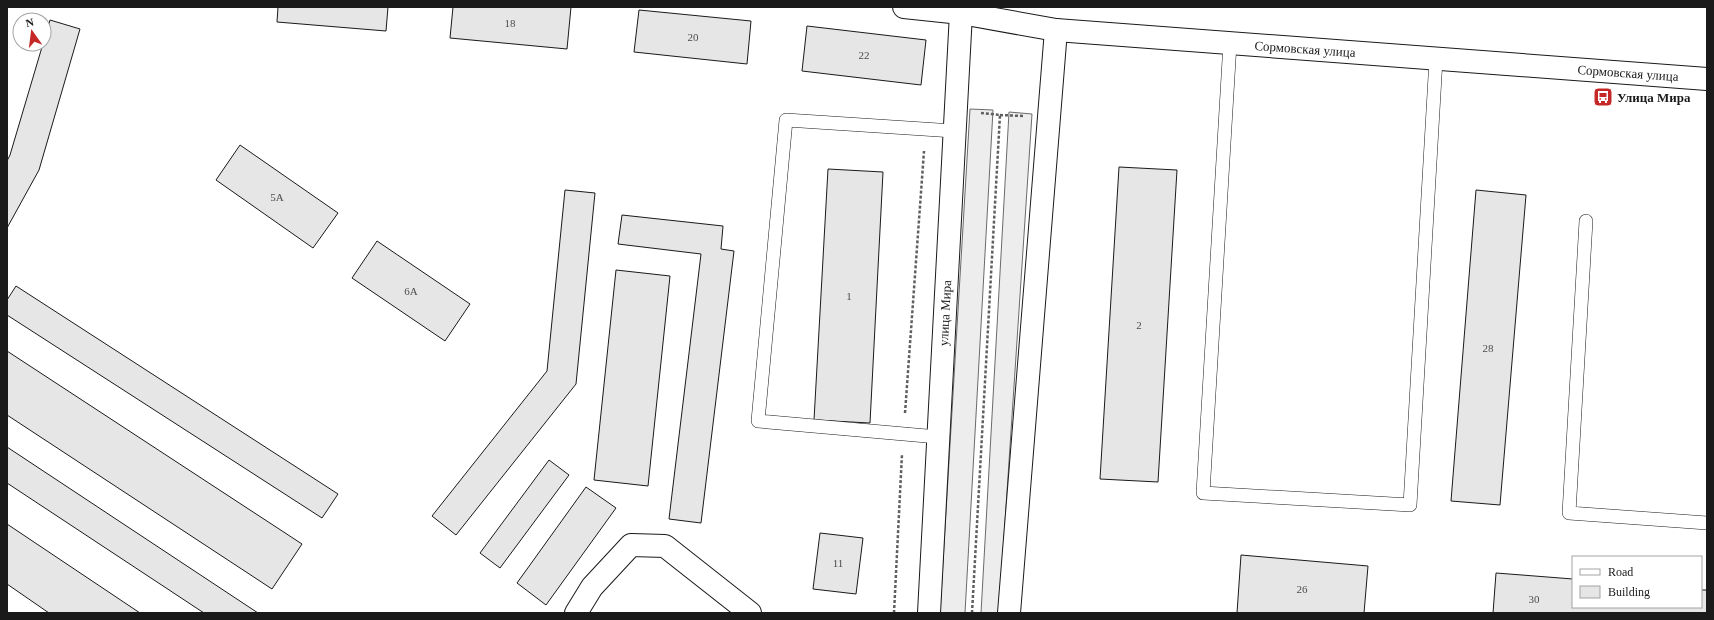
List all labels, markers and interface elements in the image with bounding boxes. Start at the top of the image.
north arrow [12,12,52,52]
text: N [24,16,35,29]
house number: 18 [505,17,516,29]
house number: 20 [688,31,699,43]
street label: Сормовская улица [1254,38,1356,60]
house number: 22 [859,49,870,61]
street label: Сормовская улица [1577,62,1679,84]
bus stop icon: Улица Мира [1592,86,1614,108]
place label: Улица Мира [1617,90,1691,105]
house number: 5А [270,191,284,203]
street label: улица Мира [936,279,954,346]
house number: 6А [404,285,418,297]
house number: 1 [846,290,852,302]
house number: 2 [1136,319,1142,331]
house number: 28 [1483,342,1494,354]
legend [1572,556,1702,608]
house number: 11 [833,557,843,569]
text: Road [1608,565,1633,579]
house number: 26 [1297,583,1308,595]
text: Building [1608,585,1650,599]
house number: 30 [1529,593,1540,605]

